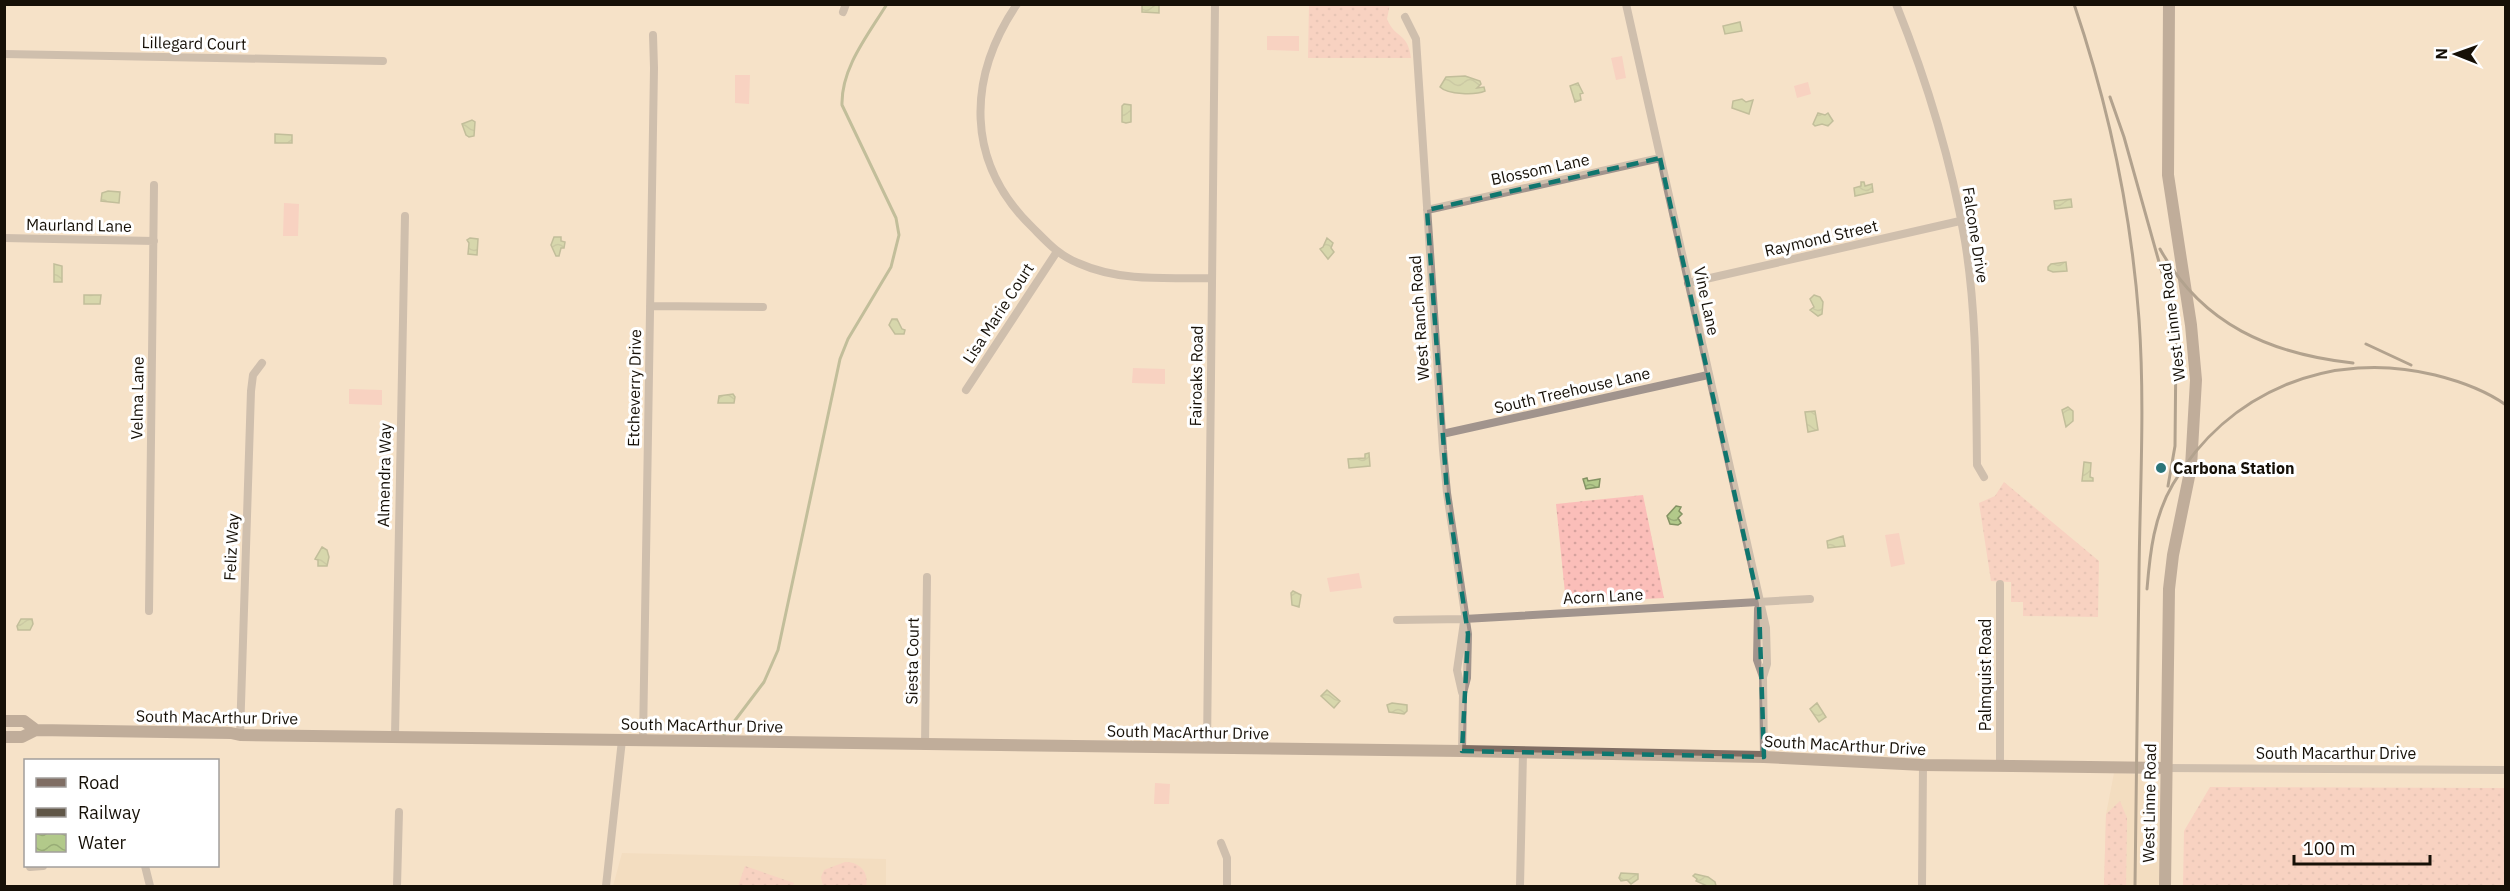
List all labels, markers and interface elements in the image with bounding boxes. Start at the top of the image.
north arrow [2426,24,2486,84]
street label: Lillegard Court [141,32,247,54]
text: N [2431,48,2451,60]
street label: Blossom Lane [1489,149,1591,189]
street label: Falcone Drive [1959,186,1993,285]
street label: Maurland Lane [26,214,132,236]
street label: Raymond Street [1762,215,1880,261]
street label: West Ranch Road [1405,255,1433,381]
street label: Lisa Marie Court [958,259,1038,367]
street label: West Linne Road [2155,262,2189,382]
street label: Vine Lane [1690,265,1724,337]
street label: Fairoaks Road [1185,325,1207,427]
street label: Etcheverry Drive [623,329,645,447]
street label: Velma Lane [126,356,148,440]
street label: South Treehouse Lane [1492,362,1652,418]
street label: Almendra Way [373,423,395,527]
place label: Carbona Station [2173,458,2294,478]
marker: Carbona Station [2154,461,2168,475]
street label: Feliz Way [219,513,243,581]
street label: Acorn Lane [1562,584,1644,608]
street label: Siesta Court [901,617,923,705]
street label: Palmquist Road [1975,619,1995,731]
street label: South MacArthur Drive [136,706,299,728]
street label: South MacArthur Drive [621,714,784,736]
street label: South MacArthur Drive [1107,721,1270,743]
street label: South MacArthur Drive [1763,731,1927,759]
street label: West Linne Road [2138,743,2160,863]
street label: South Macarthur Drive [2256,743,2416,763]
legend [24,759,219,867]
text: Road [78,771,119,794]
text: Railway [78,801,140,824]
scale bar [2294,828,2430,866]
text: Water [78,831,127,854]
text: 100 m [2303,837,2355,860]

